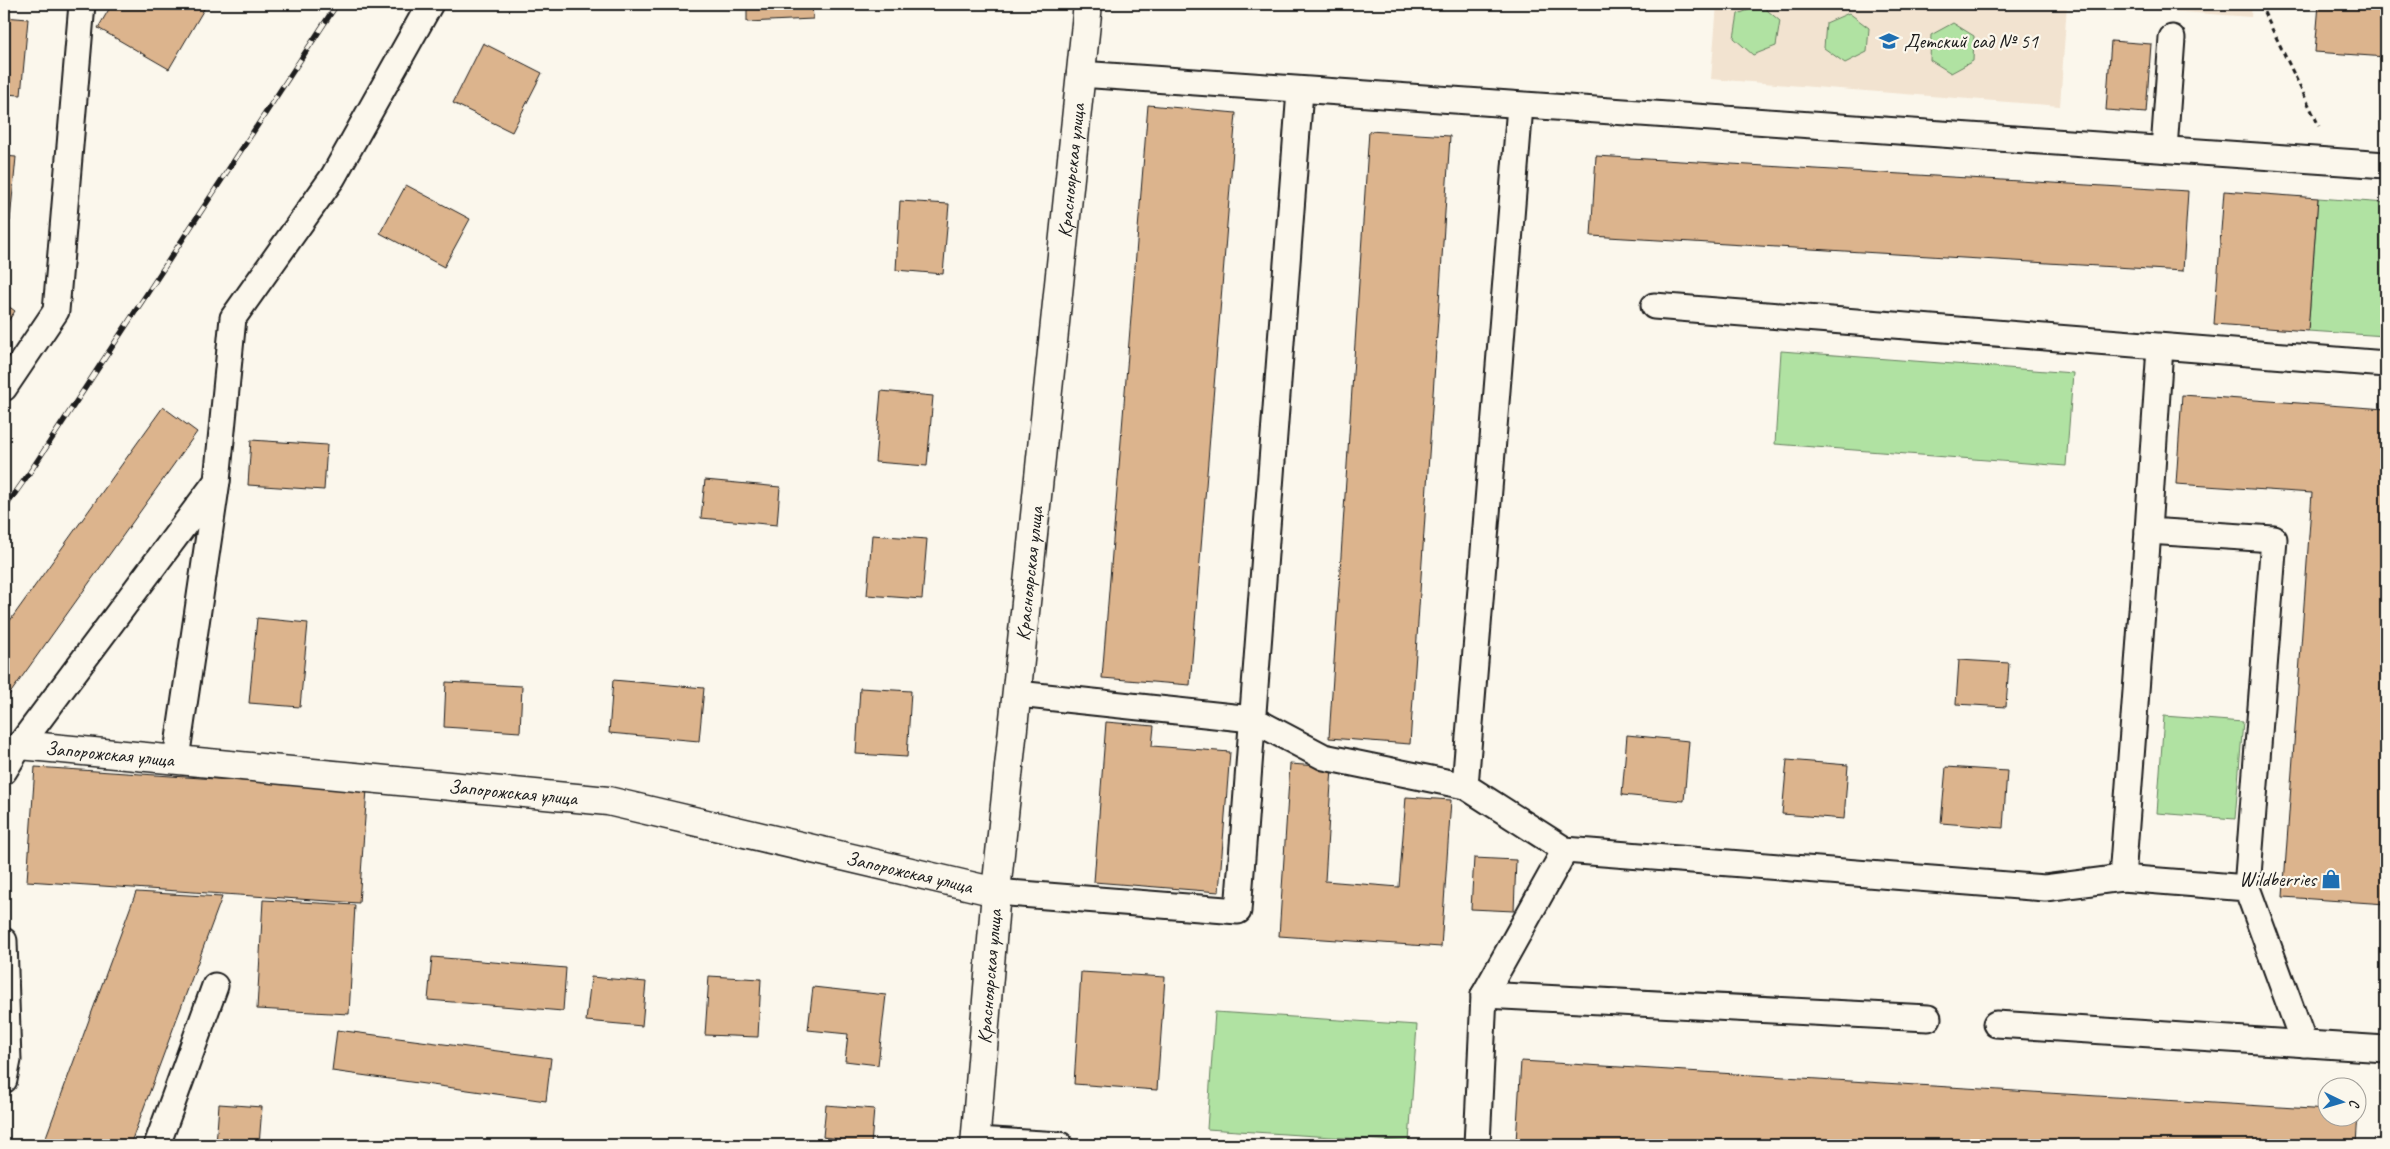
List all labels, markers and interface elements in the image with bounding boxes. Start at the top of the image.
place label: Детский сад № 51 [1904,29,2039,54]
school or university icon: Детский сад № 51 [1878,30,1900,52]
street label: Красноярская улица [1052,101,1091,239]
street label: Красноярская улица [1010,504,1049,642]
street label: Запорожская улица [44,735,177,773]
street label: Запорожская улица [447,774,580,811]
street label: Запорожская улица [843,845,977,900]
place label: Wildberries [2239,867,2318,892]
shop icon: Wildberries [2320,868,2342,890]
street label: Красноярская улица [971,907,1008,1045]
north arrow [2318,1076,2368,1126]
text: С [2345,1099,2363,1109]

